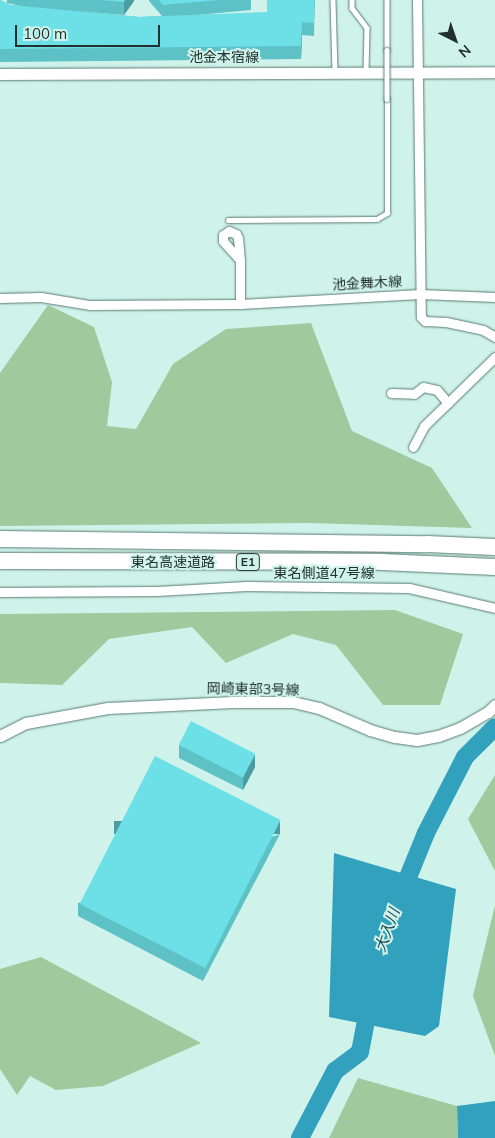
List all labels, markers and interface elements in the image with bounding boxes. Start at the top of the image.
scale bar [18,15,162,47]
north arrow [430,15,480,65]
text: 100 m [23,24,67,43]
text: N [455,41,475,62]
street label: 池金本宿線 [189,49,259,65]
street label: 池金舞木線 [332,273,402,293]
road number: E1 [236,552,260,572]
street label: 東名高速道路 [131,554,215,570]
street label: 東名側道47号線 [274,565,374,581]
street label: 岡崎東部3号線 [207,680,299,698]
water label: 大入川 [371,906,403,954]

